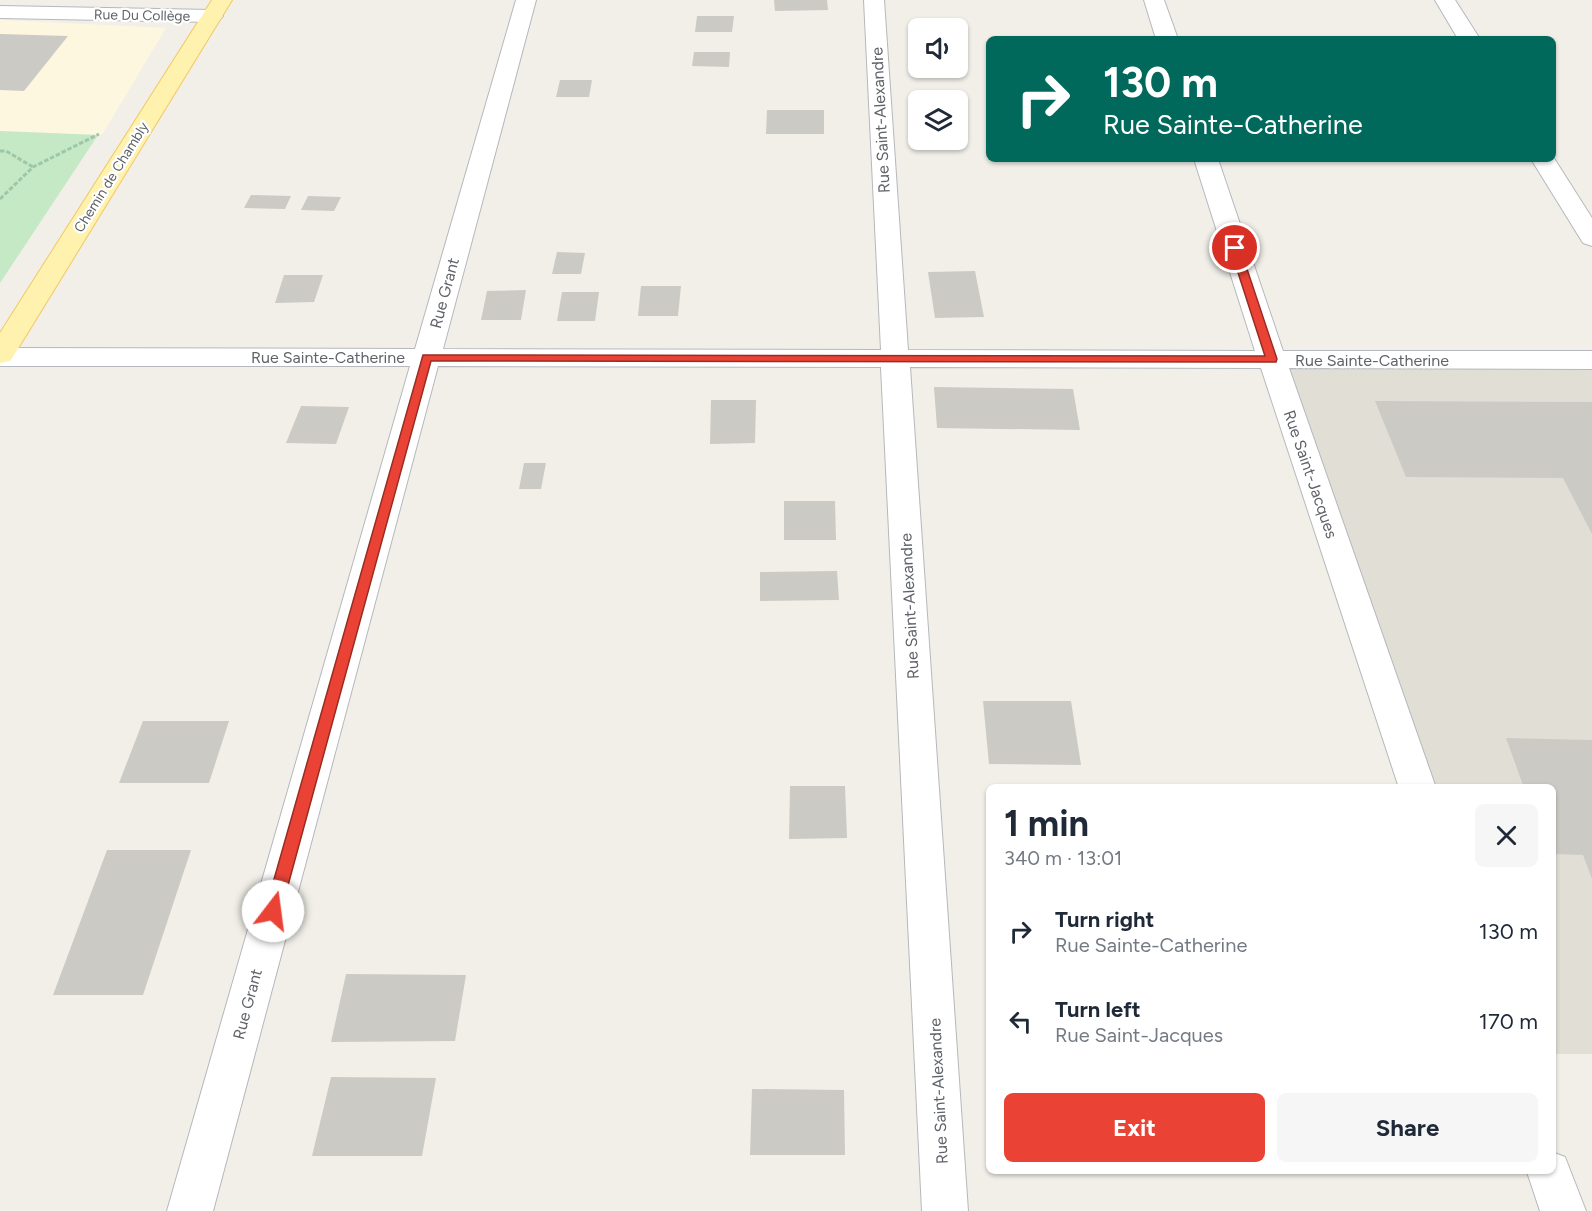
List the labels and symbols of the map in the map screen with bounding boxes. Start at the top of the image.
street label: Rue Du Collège [94,6,191,25]
street label: Rue Saint-Alexandre [867,46,894,193]
street label: Chemin de Chambly [71,118,153,236]
pin [1209,222,1260,273]
street label: Rue Grant [426,256,463,331]
street label: Rue Sainte-Catherine [251,348,405,367]
street label: Rue Sainte-Catherine [1295,351,1449,370]
street label: Rue Saint-Jacques [1280,408,1341,541]
street label: Rue Saint-Alexandre [896,532,923,679]
position arrow [241,879,305,943]
street label: Rue Grant [229,967,266,1042]
street label: Rue Saint-Alexandre [925,1017,952,1164]

